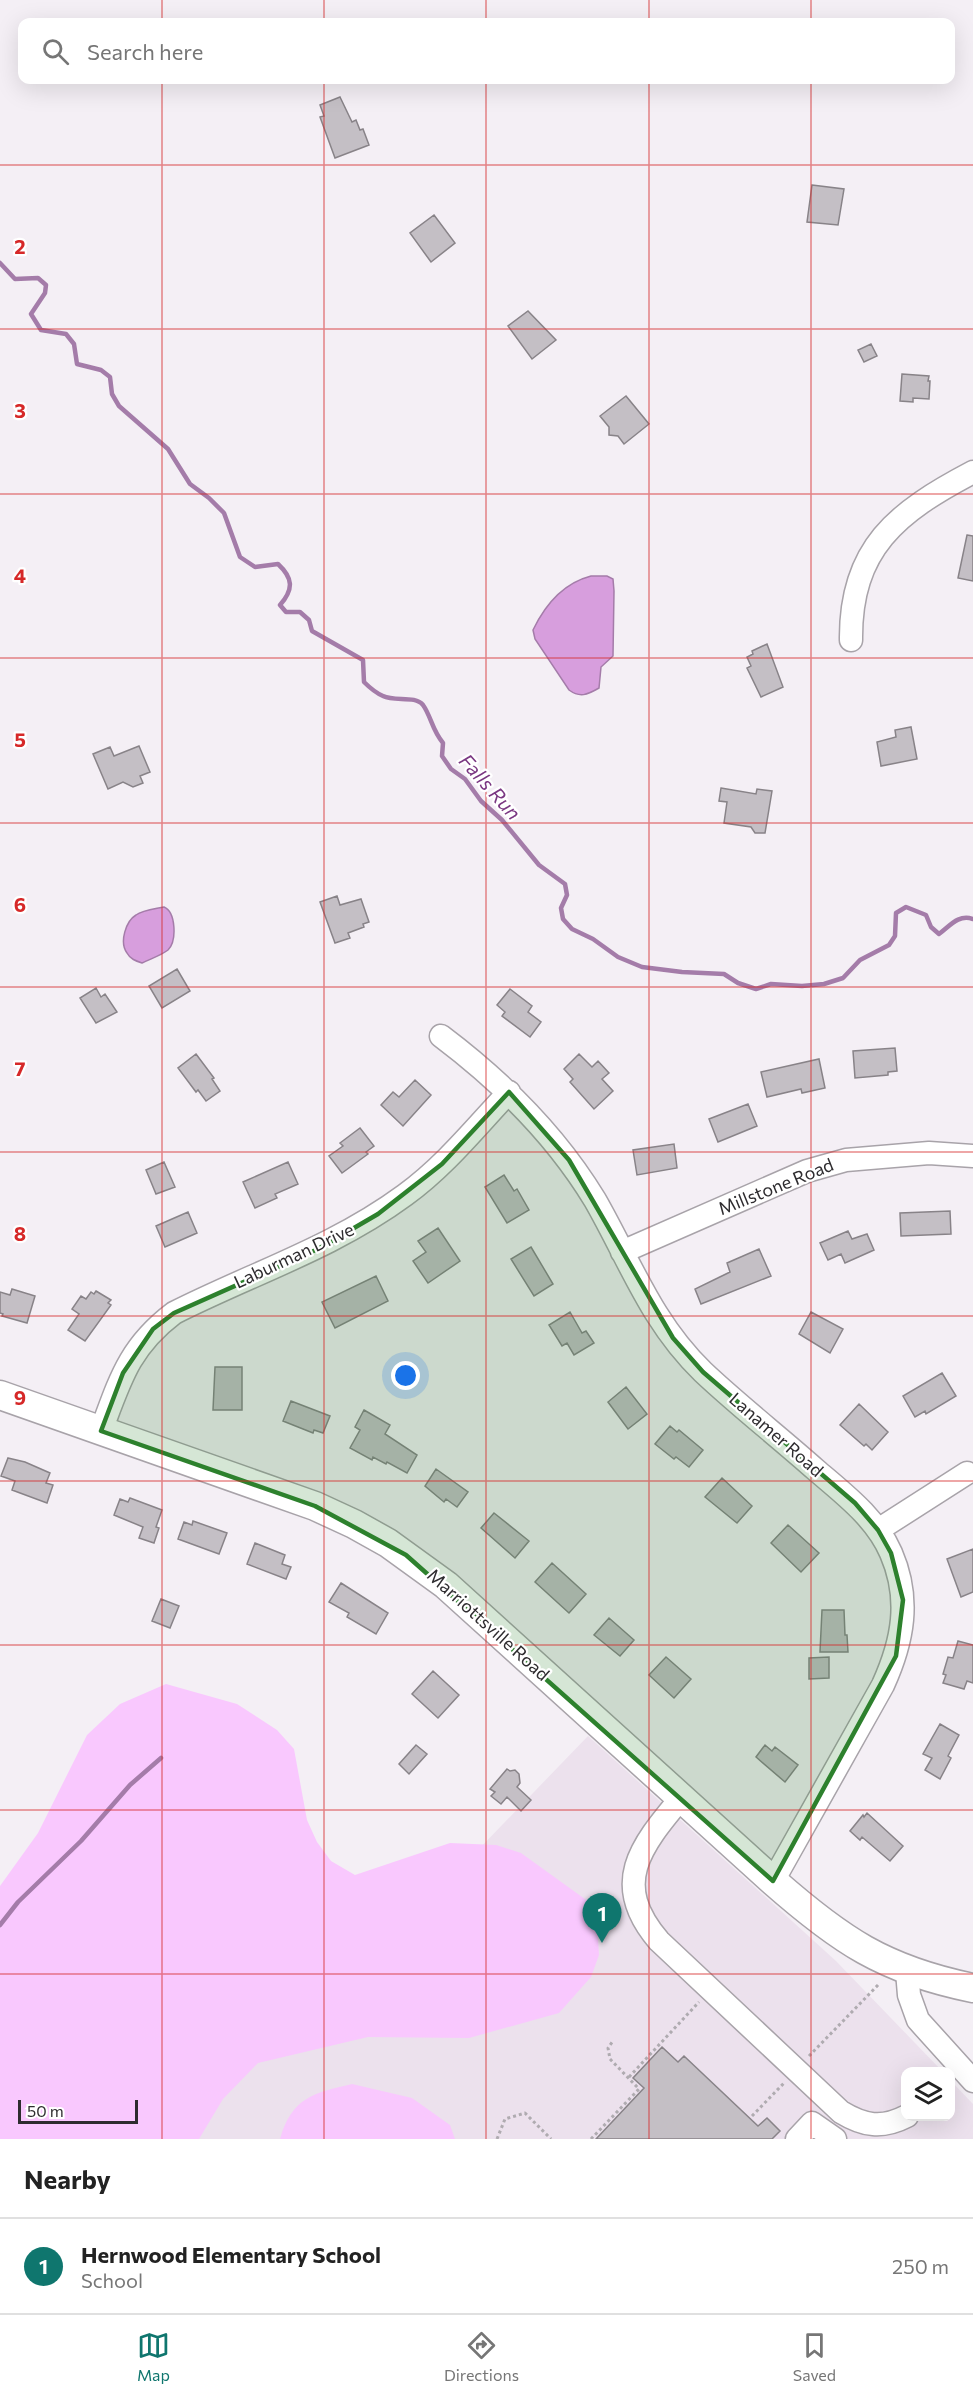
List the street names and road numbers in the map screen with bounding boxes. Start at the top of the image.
street label: Millstone Road [715,1153,837,1219]
street label: Laburman Drive [230,1218,357,1293]
street label: Lanamer Road [725,1387,828,1481]
street label: Marriottsville Road [423,1564,554,1685]

